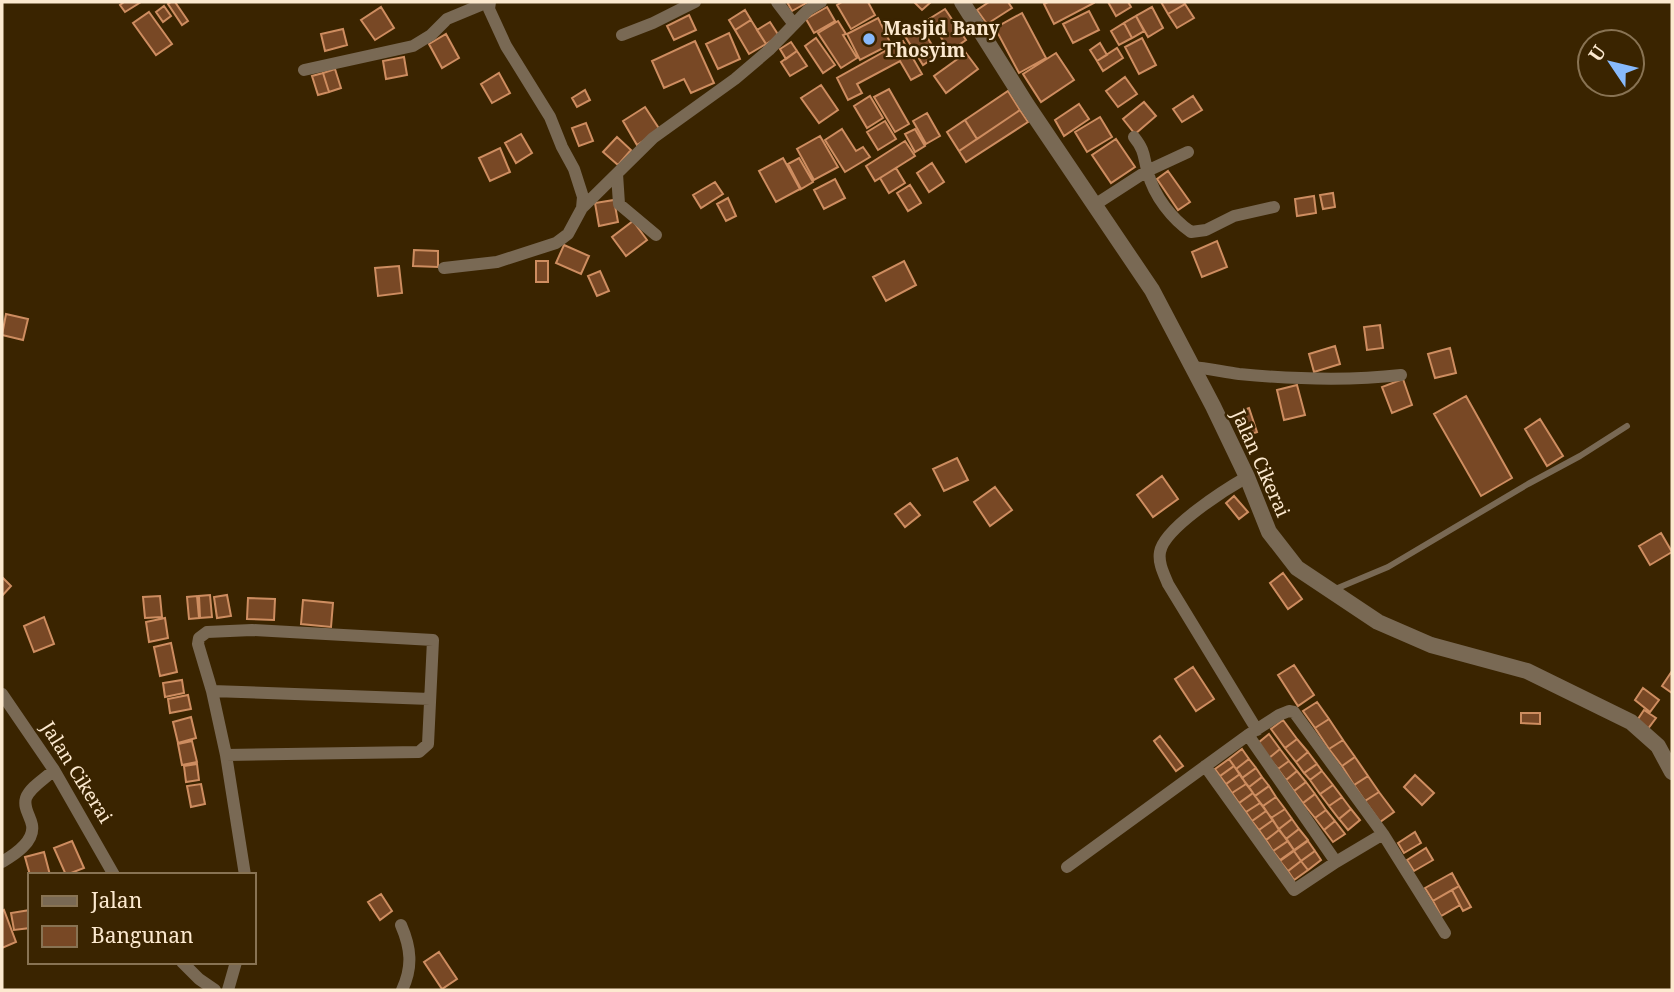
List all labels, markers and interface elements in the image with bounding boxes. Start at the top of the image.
place label: Masjid Bany Thosyim [883,15,1000,63]
north arrow [1576,28,1646,98]
marker: Masjid Bany Thosyim [861,31,877,47]
text: U [1582,40,1612,67]
street label: Jalan Cikerai [1225,404,1296,521]
street label: Jalan Cikerai [35,715,119,828]
legend [28,873,256,964]
text: Jalan [90,886,142,914]
text: Bangunan [91,921,194,949]

